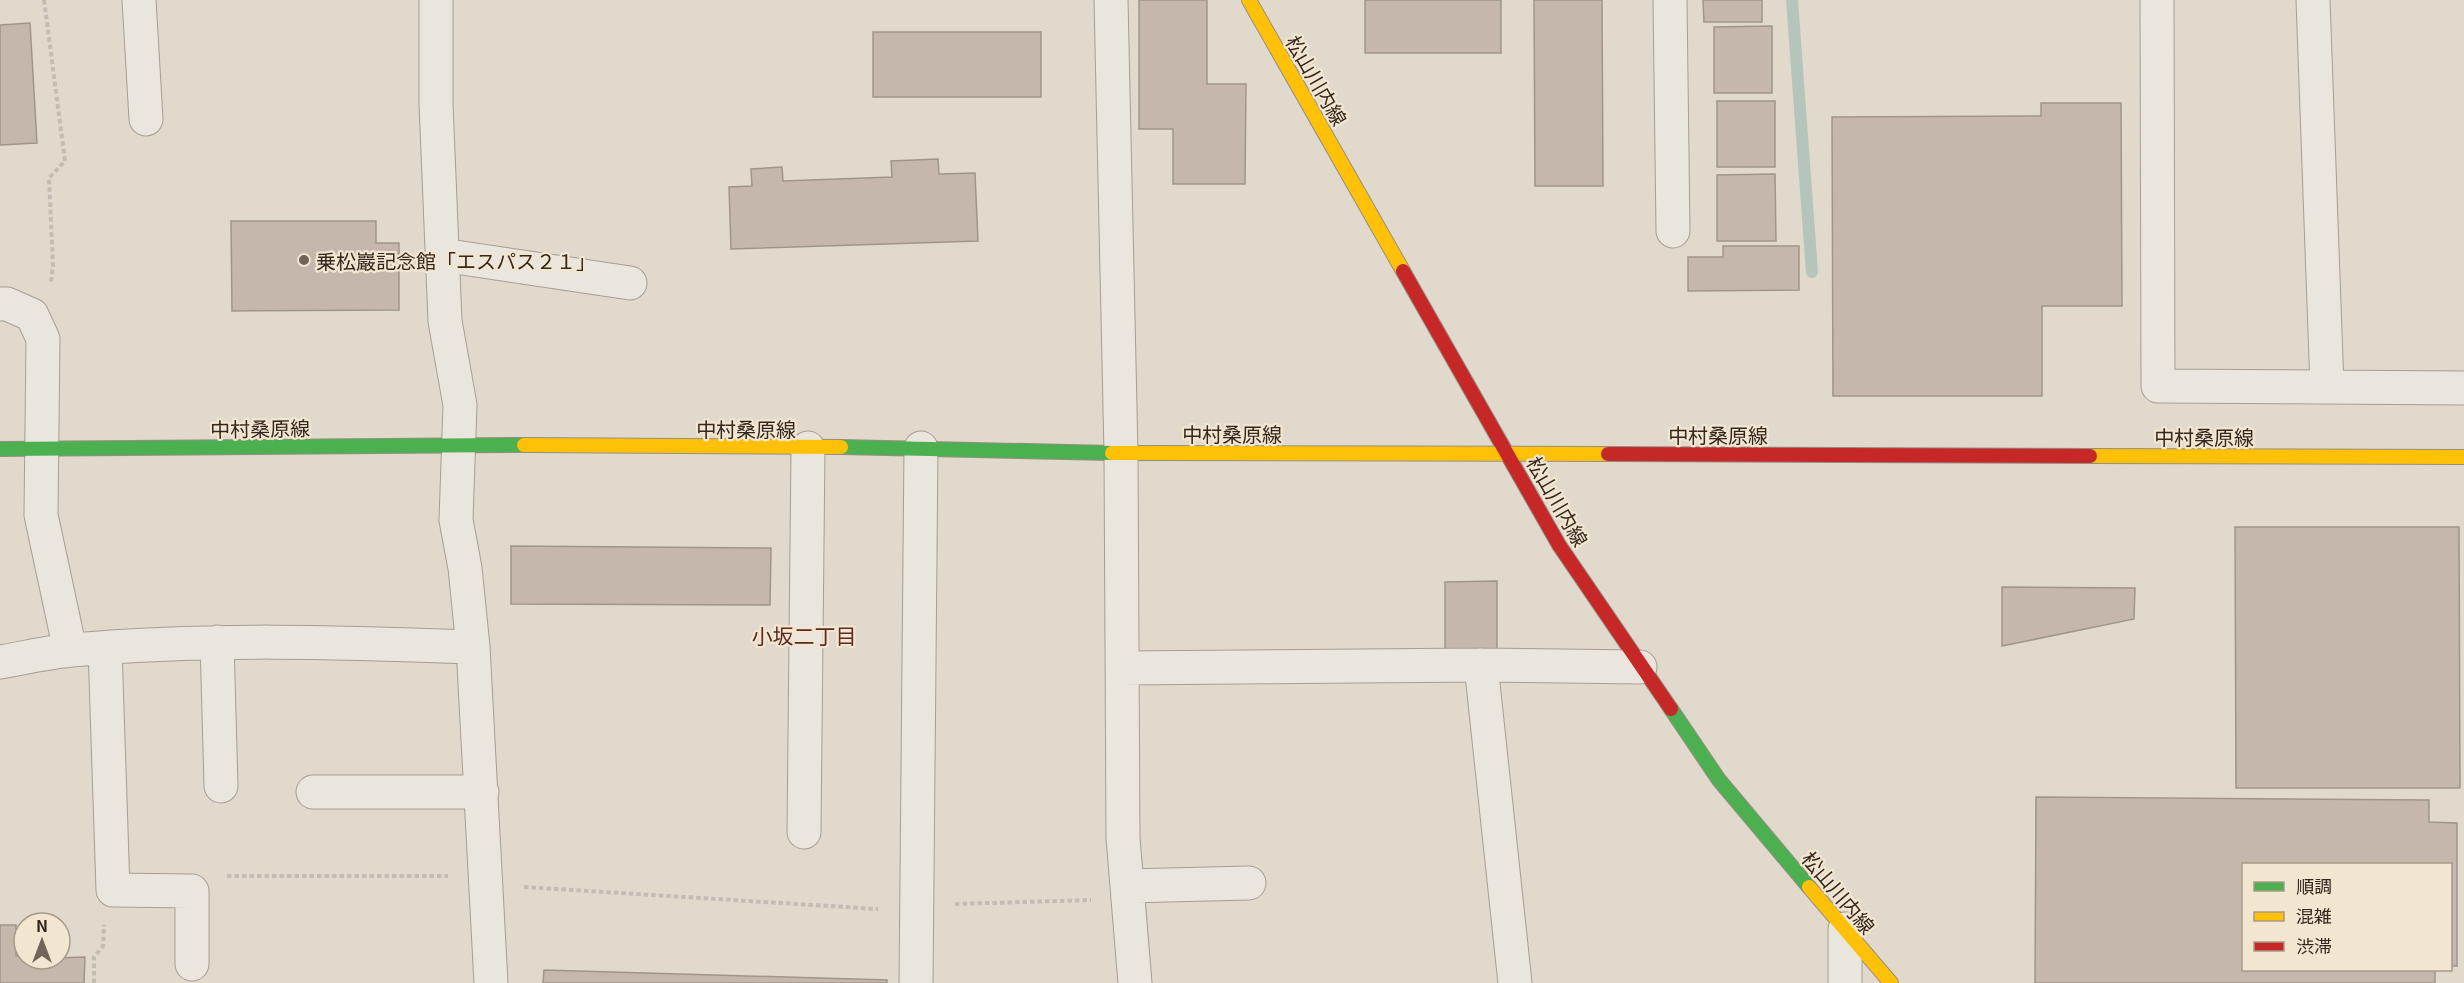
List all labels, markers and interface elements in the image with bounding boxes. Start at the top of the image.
street label: 松山川内線 [1279,29,1355,131]
place label: 乗松巖記念館「エスパス２１」 [316,246,596,275]
marker: 乗松巖記念館「エスパス２１」 [297,253,311,267]
street label: 中村桑原線 [210,413,310,443]
street label: 中村桑原線 [696,414,796,443]
street label: 中村桑原線 [1182,419,1282,448]
street label: 中村桑原線 [1668,420,1768,449]
street label: 中村桑原線 [2154,422,2254,451]
street label: 松山川内線 [1520,450,1596,552]
district label: 小坂二丁目 [752,620,857,650]
street label: 松山川内線 [1796,844,1882,940]
legend [2242,863,2452,971]
text: 順調 [2296,872,2332,898]
text: 混雑 [2296,902,2332,928]
north arrow [12,911,72,971]
text: N [36,913,48,937]
text: 渋滞 [2296,932,2332,958]

